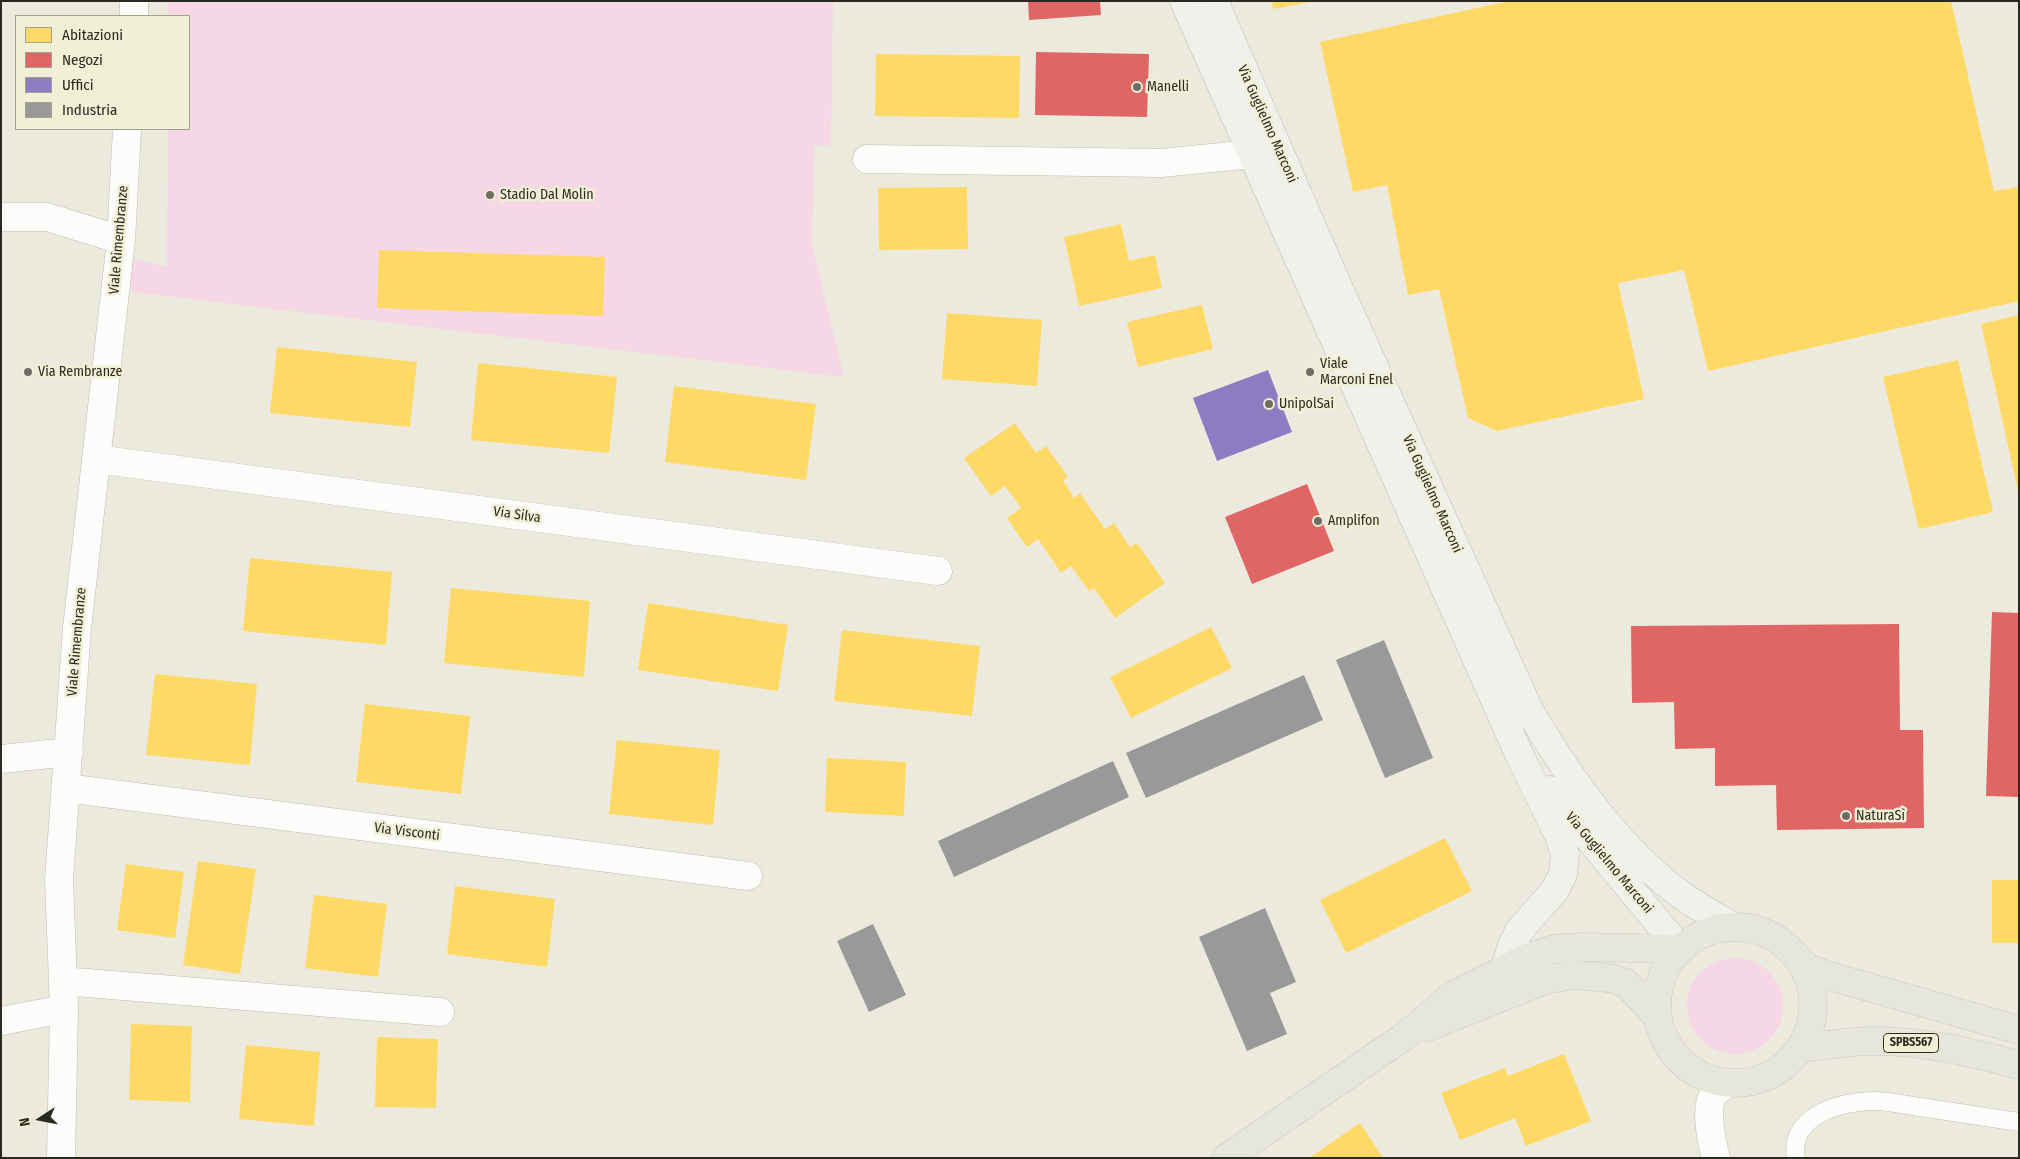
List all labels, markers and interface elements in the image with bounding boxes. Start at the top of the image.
legend [15,15,190,130]
text: Abitazioni [62,26,123,44]
text: Negozi [62,51,103,69]
street label: Via Guglielmo Marconi [1233,62,1301,186]
text: Uffici [62,76,93,94]
place label: Manelli [1147,79,1189,95]
marker: Manelli [1131,81,1143,93]
text: Industria [62,101,117,119]
street label: Viale Rimembranze [106,185,132,295]
place label: Stadio Dal Molin [500,187,594,203]
marker: Stadio Dal Molin [484,189,496,201]
place label: Viale Marconi Enel [1320,356,1393,388]
place label: Via Rembranze [38,364,122,380]
marker: Via Rembranze [22,366,34,378]
marker: Viale Marconi Enel [1304,366,1316,378]
place label: UnipolSai [1279,396,1334,412]
marker: UnipolSai [1263,398,1275,410]
street label: Via Guglielmo Marconi [1398,432,1466,556]
street label: Via Silva [492,503,542,527]
place label: Amplifon [1328,513,1380,529]
marker: Amplifon [1312,515,1324,527]
street label: Viale Rimembranze [64,587,90,697]
place label: NaturaSì [1856,808,1905,824]
street label: Via Guglielmo Marconi [1562,809,1656,917]
marker: NaturaSì [1840,810,1852,822]
street label: Via Visconti [373,820,441,844]
road number: SPBS567 [1884,1034,1938,1052]
north arrow [15,1094,65,1144]
text: N [16,1116,34,1128]

